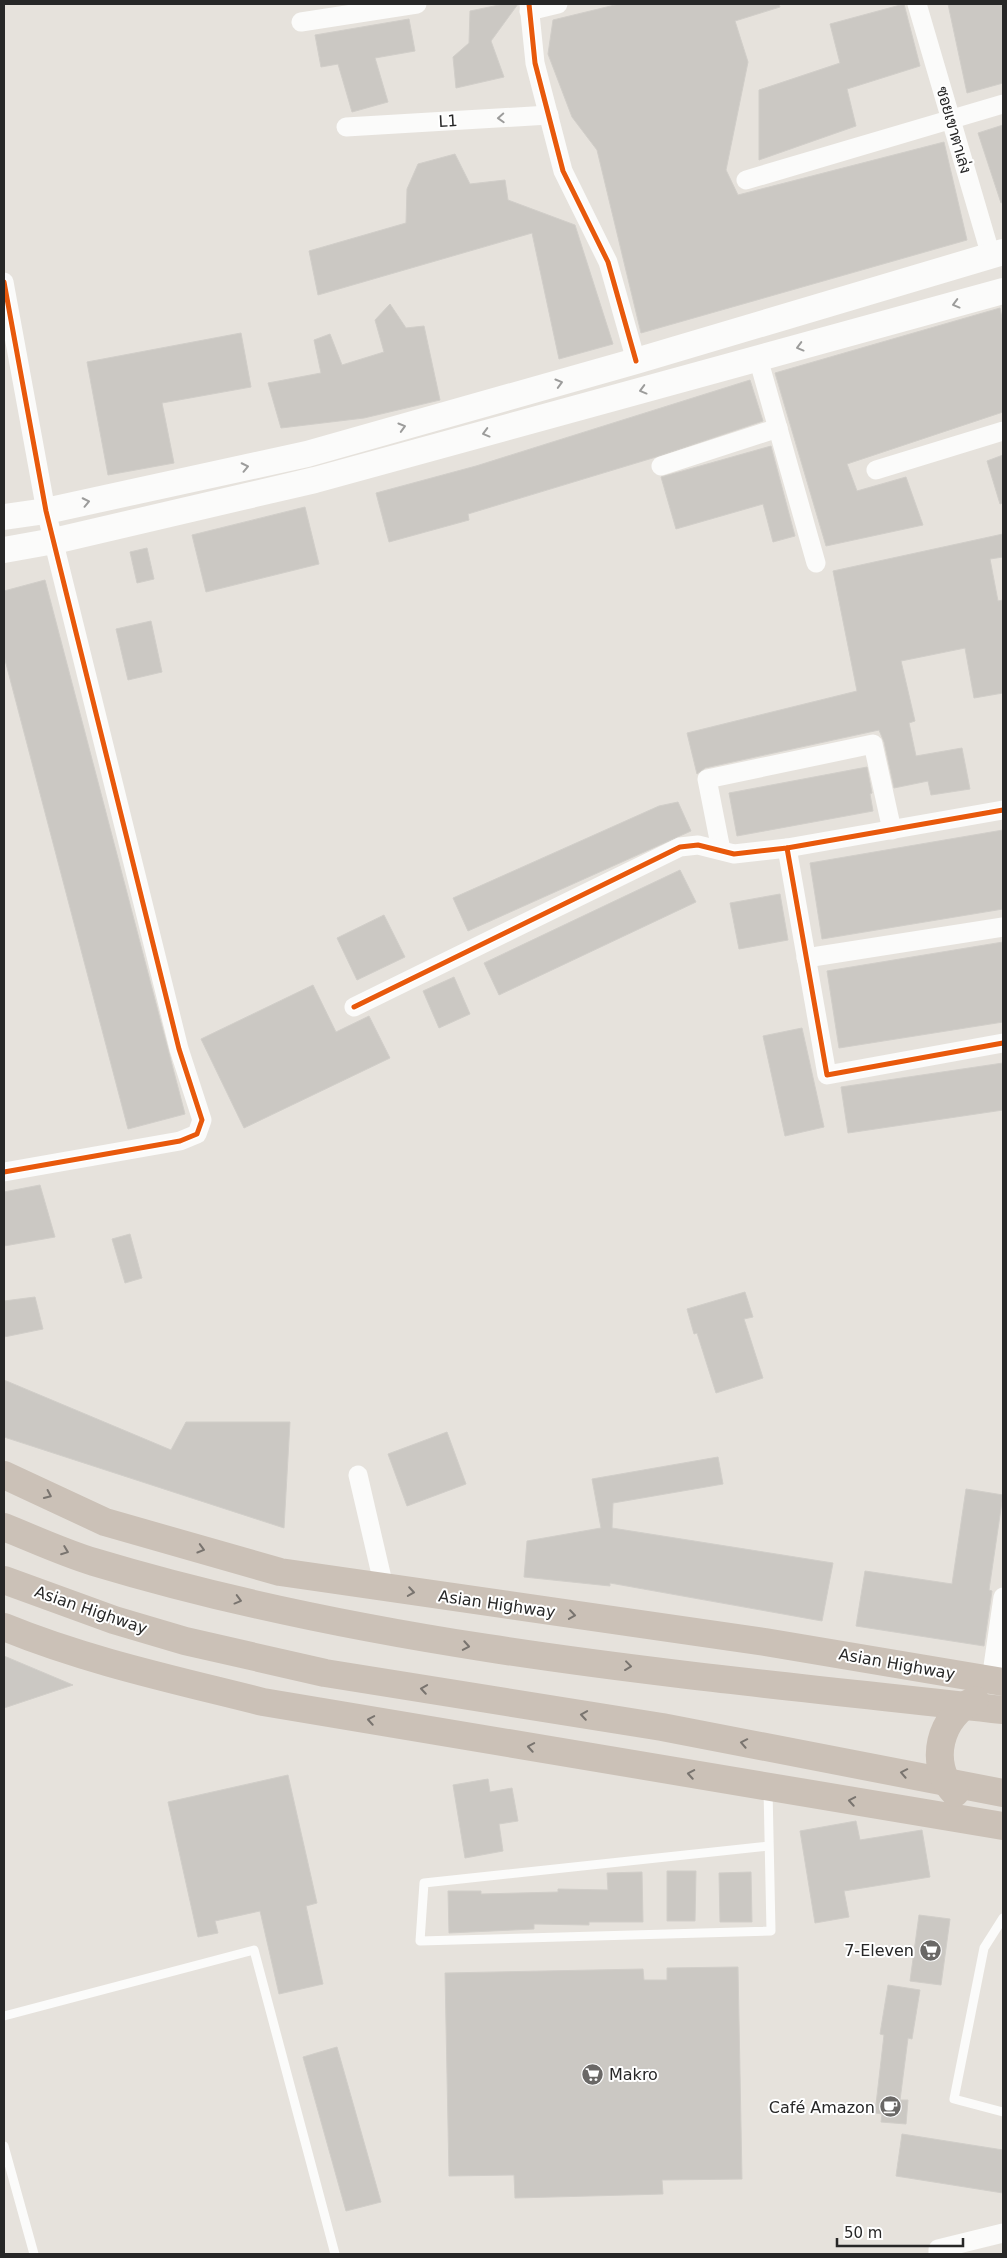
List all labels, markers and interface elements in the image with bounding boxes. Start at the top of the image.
street label: ซอยเขาตาเล่ง [933,84,976,176]
street label: L1 [438,111,458,131]
one-way arrow [497,113,505,124]
one-way arrow [952,298,961,309]
one-way arrow [795,341,804,352]
one-way arrow [554,378,562,388]
one-way arrow [638,384,647,395]
one-way arrow [398,422,406,432]
one-way arrow [483,428,491,438]
one-way arrow [240,462,249,473]
one-way arrow [82,497,90,508]
one-way arrow [43,1489,52,1500]
one-way arrow [196,1544,205,1554]
one-way arrow [61,1545,69,1555]
street label: Asian Highway [32,1582,150,1638]
one-way arrow [407,1586,416,1596]
street label: Asian Highway [437,1586,557,1622]
one-way arrow [234,1595,242,1605]
one-way arrow [568,1609,576,1620]
one-way arrow [462,1640,471,1650]
street label: Asian Highway [837,1644,957,1684]
one-way arrow [623,1661,632,1671]
one-way arrow [419,1684,428,1694]
one-way arrow [580,1710,589,1720]
one-way arrow [367,1715,375,1725]
one-way arrow [740,1738,749,1749]
one-way arrow [527,1742,535,1752]
one-way arrow [687,1769,696,1779]
one-way arrow [900,1769,908,1779]
one-way arrow [847,1796,856,1806]
supermarket icon: 7-Eleven [918,1938,942,1962]
place label: 7-Eleven [844,1941,914,1960]
supermarket icon: Makro [581,2062,605,2086]
place label: Makro [609,2065,658,2084]
cafe icon: Café Amazon [879,2095,903,2119]
place label: Café Amazon [769,2098,875,2117]
scale bar [837,2216,963,2248]
text: 50 m [844,2224,882,2242]

